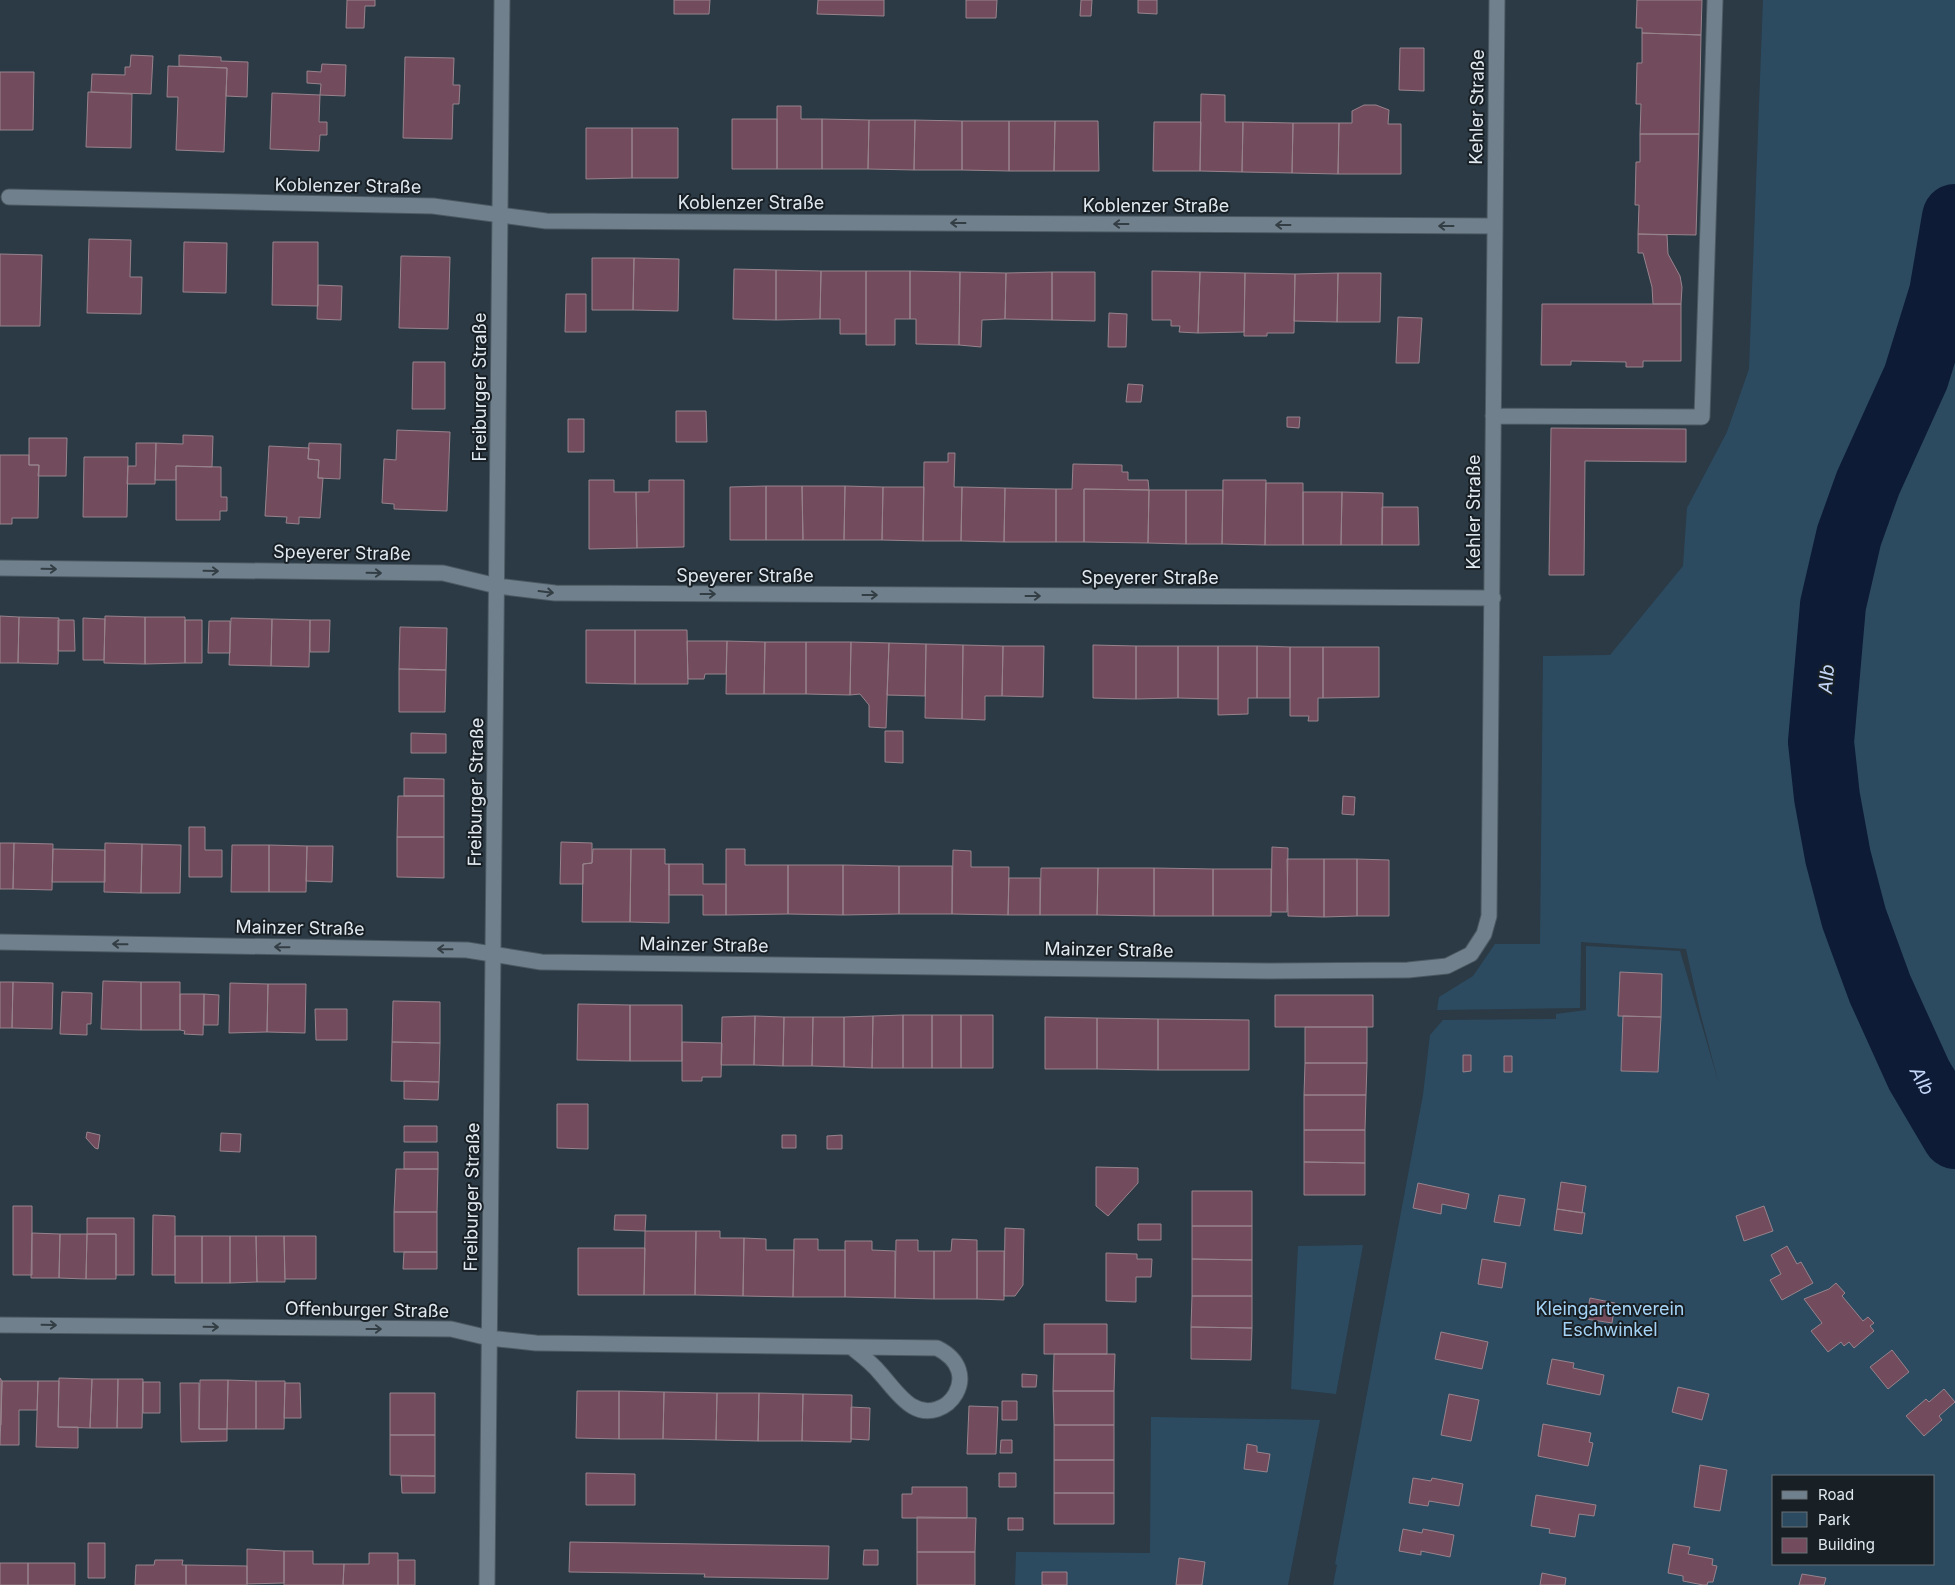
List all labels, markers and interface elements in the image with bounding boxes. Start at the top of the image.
street label: Kehler Straße [1465,49,1488,165]
street label: Koblenzer Straße [275,174,421,197]
street label: Koblenzer Straße [678,192,824,213]
street label: Koblenzer Straße [1083,195,1229,216]
one-way arrow [951,218,967,228]
one-way arrow [1113,219,1130,229]
one-way arrow [1276,220,1292,230]
one-way arrow [1438,221,1454,231]
street label: Freiburger Straße [469,313,490,461]
street label: Kehler Straße [1463,454,1484,570]
street label: Speyerer Straße [273,541,411,564]
one-way arrow [40,564,56,574]
street label: Speyerer Straße [676,565,814,586]
one-way arrow [202,566,219,576]
street label: Speyerer Straße [1081,567,1219,588]
one-way arrow [365,568,381,577]
one-way arrow [537,587,553,597]
one-way arrow [700,589,716,599]
one-way arrow [862,590,878,600]
one-way arrow [1024,591,1041,601]
water label: Alb [1814,663,1839,696]
street label: Freiburger Straße [464,717,487,867]
street label: Mainzer Straße [235,916,365,939]
street label: Mainzer Straße [639,933,769,956]
street label: Mainzer Straße [1044,938,1174,961]
one-way arrow [112,939,128,949]
one-way arrow [275,942,291,952]
one-way arrow [437,945,453,954]
water label: Alb [1904,1062,1939,1099]
street label: Freiburger Straße [460,1122,483,1272]
street label: Offenburger Straße [285,1298,449,1321]
park label: Kleingartenverein Eschwinkel [1536,1298,1684,1340]
one-way arrow [40,1320,56,1330]
one-way arrow [202,1322,219,1332]
one-way arrow [365,1324,381,1333]
legend [1772,1475,1935,1565]
text: Road [1818,1485,1854,1504]
text: Park [1818,1510,1851,1529]
text: Building [1818,1535,1875,1554]

